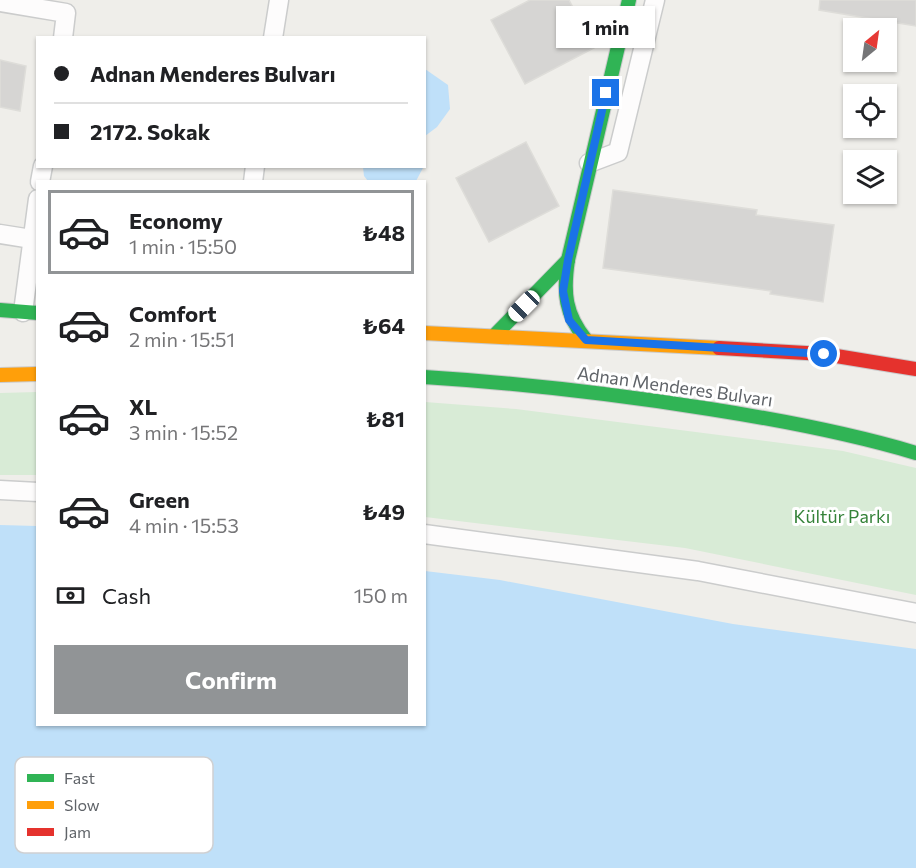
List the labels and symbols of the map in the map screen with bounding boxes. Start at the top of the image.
callout: 1 min [556,6,656,48]
north arrow [843,18,897,72]
route end [592,79,619,106]
car [505,287,543,325]
route start [810,340,837,367]
street label: Adnan Menderes Bulvarı [576,361,774,411]
park label: Kültür Parkı [794,505,890,527]
legend [15,757,213,853]
text: Fast [64,768,95,787]
text: Slow [64,795,100,814]
text: Jam [64,822,91,841]

